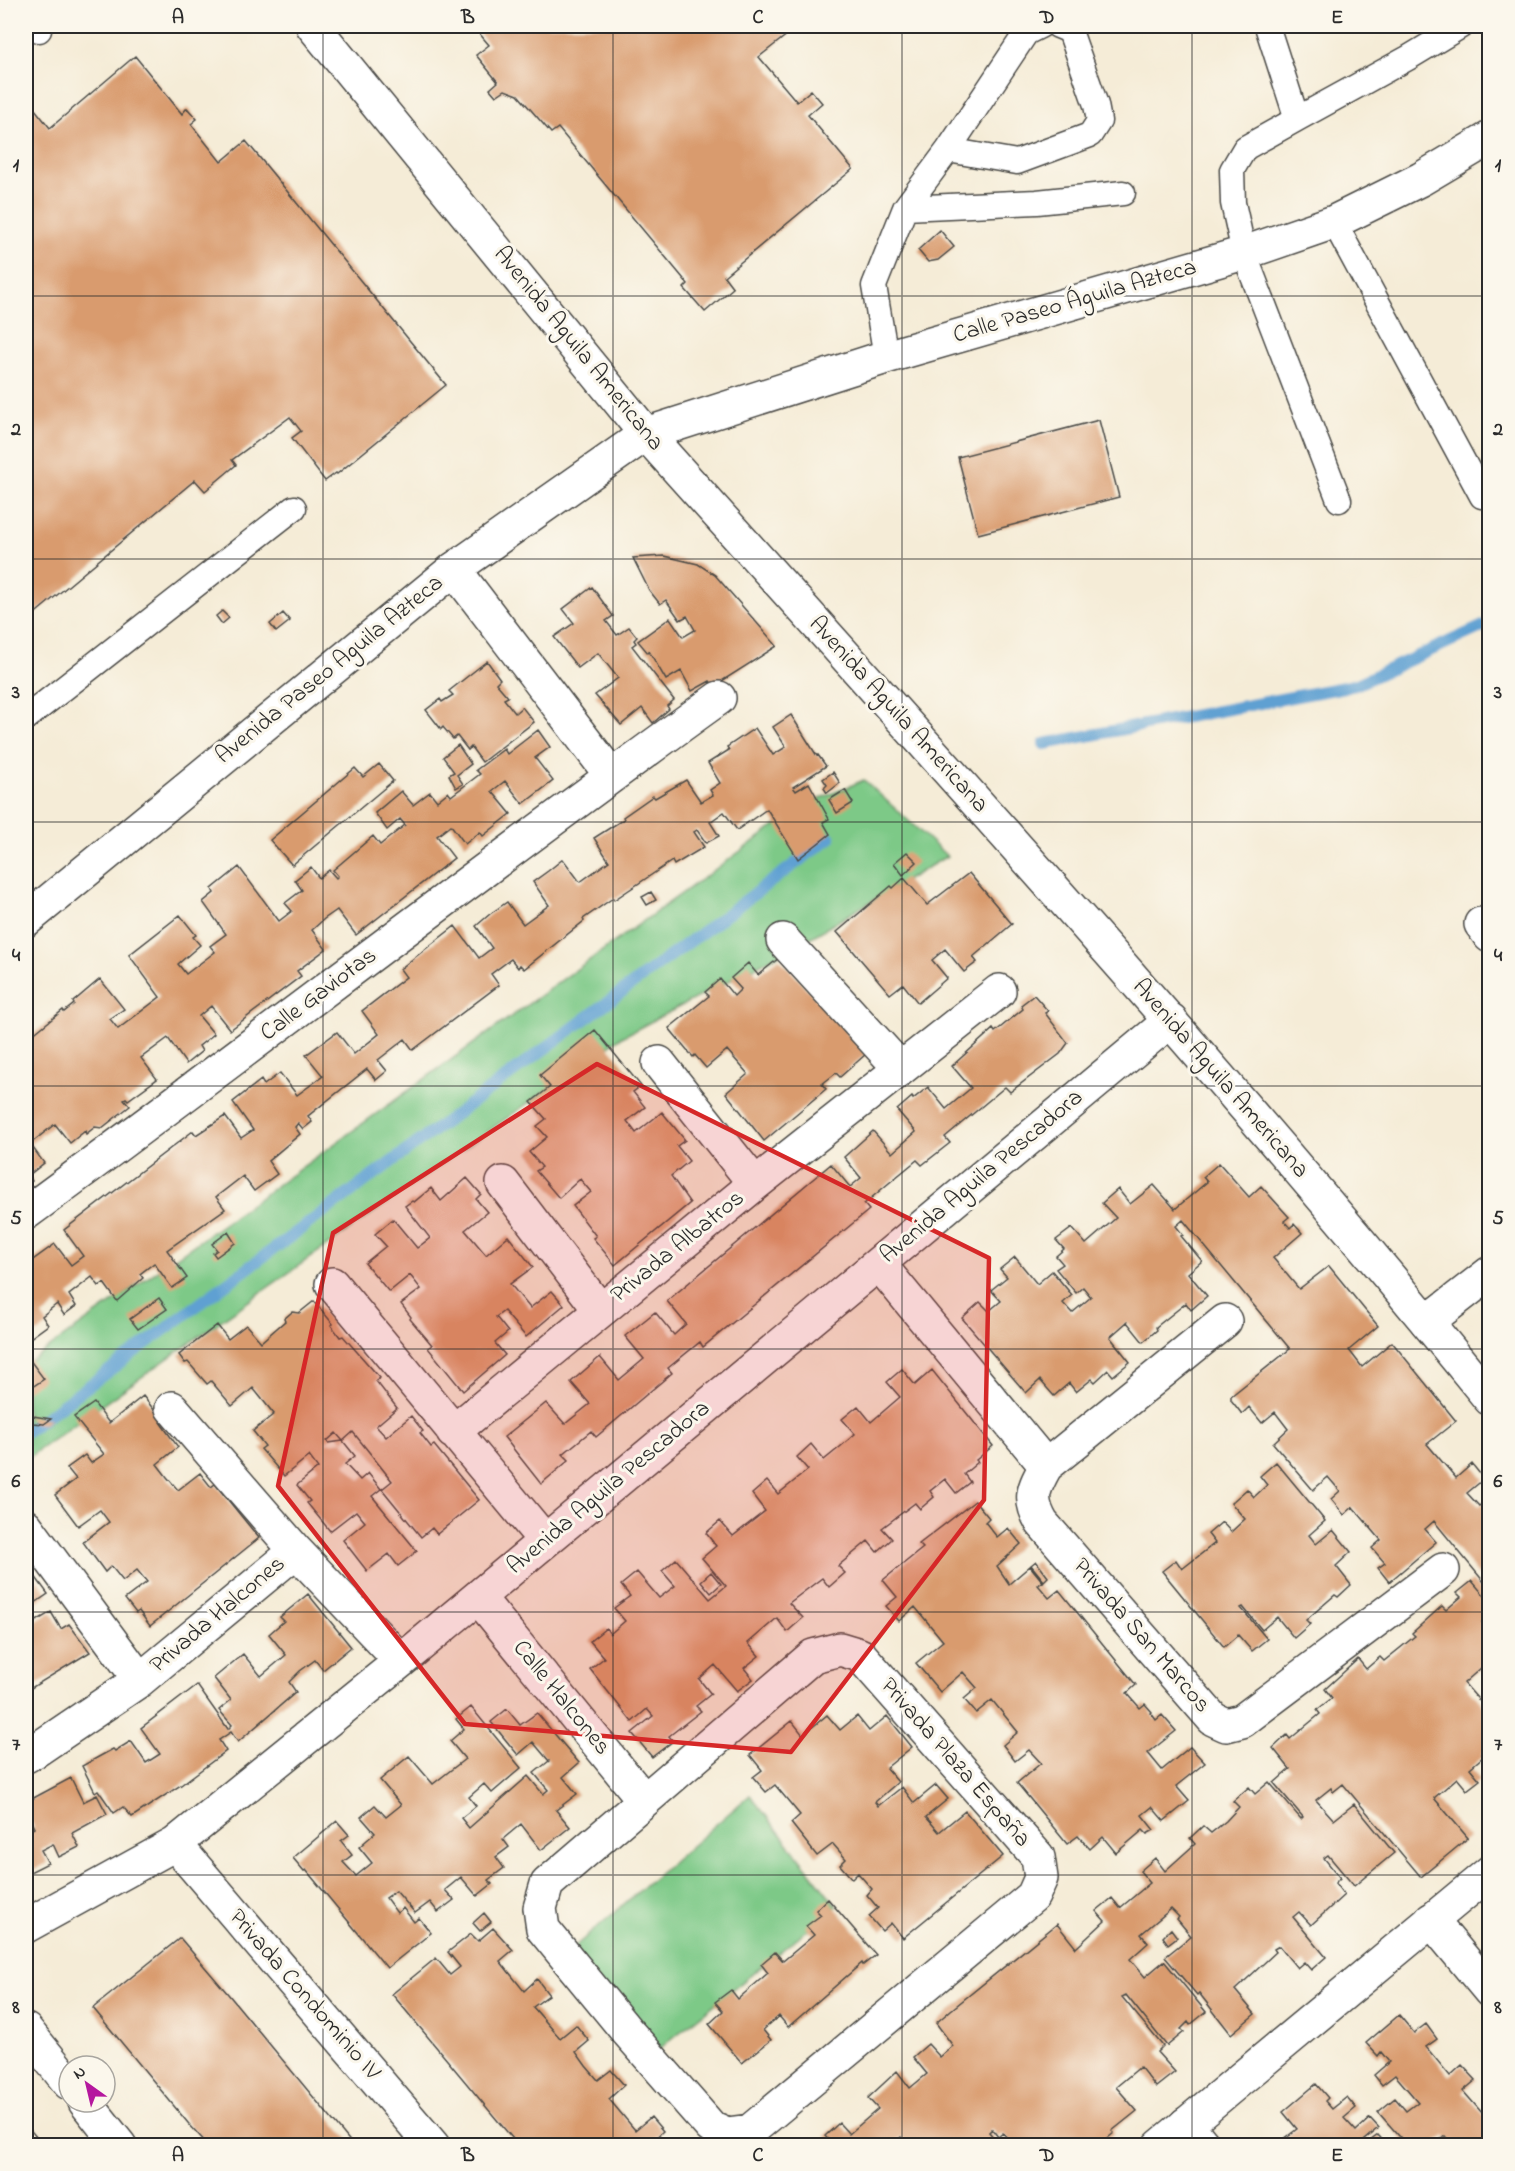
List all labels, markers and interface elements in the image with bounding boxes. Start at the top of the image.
text: A [172,4,184,33]
text: B [460,4,475,33]
text: C [753,4,764,33]
text: D [1039,4,1054,33]
text: E [1331,4,1343,33]
text: 1 [13,152,20,181]
text: 1 [1495,152,1502,181]
street label: Avenida Aguila Americana [484,239,672,459]
street label: Calle Paseo Águila Azteca [949,250,1201,354]
text: 2 [10,416,21,445]
text: 2 [1492,416,1503,445]
street label: Avenida Paseo Aguila Azteca [208,567,452,773]
street label: Avenida Aguila Americana [800,609,996,821]
text: 3 [11,679,20,708]
text: 3 [1493,679,1502,708]
street label: Calle Gaviotas [253,939,385,1051]
text: 4 [12,942,21,971]
text: 4 [1494,942,1503,971]
street label: Avenida Aguila Americana [1123,971,1317,1187]
street label: Avenida Aguila Pescadora [873,1081,1091,1273]
street label: Privada Albatros [603,1182,753,1312]
text: 5 [10,1205,22,1234]
text: 5 [1492,1205,1504,1234]
street label: Avenida Aguila Pescadora [500,1392,718,1584]
text: 6 [12,1468,21,1497]
text: 6 [1494,1468,1503,1497]
street label: Privada Halcones [142,1548,294,1682]
street label: Privada San Marcos [1064,1551,1218,1721]
street label: Calle Halcones [503,1633,619,1763]
street label: Privada Plaza España [871,1670,1039,1856]
text: 7 [12,1731,21,1760]
text: 7 [1494,1731,1503,1760]
street label: Privada Condominio IV [220,1902,389,2089]
text: 8 [11,1994,20,2023]
text: 8 [1493,1994,1502,2023]
north arrow [57,2054,117,2114]
text: N [69,2060,91,2086]
text: A [172,2142,184,2171]
text: B [460,2142,475,2171]
text: C [753,2142,764,2171]
text: D [1039,2142,1054,2171]
text: E [1331,2142,1343,2171]

